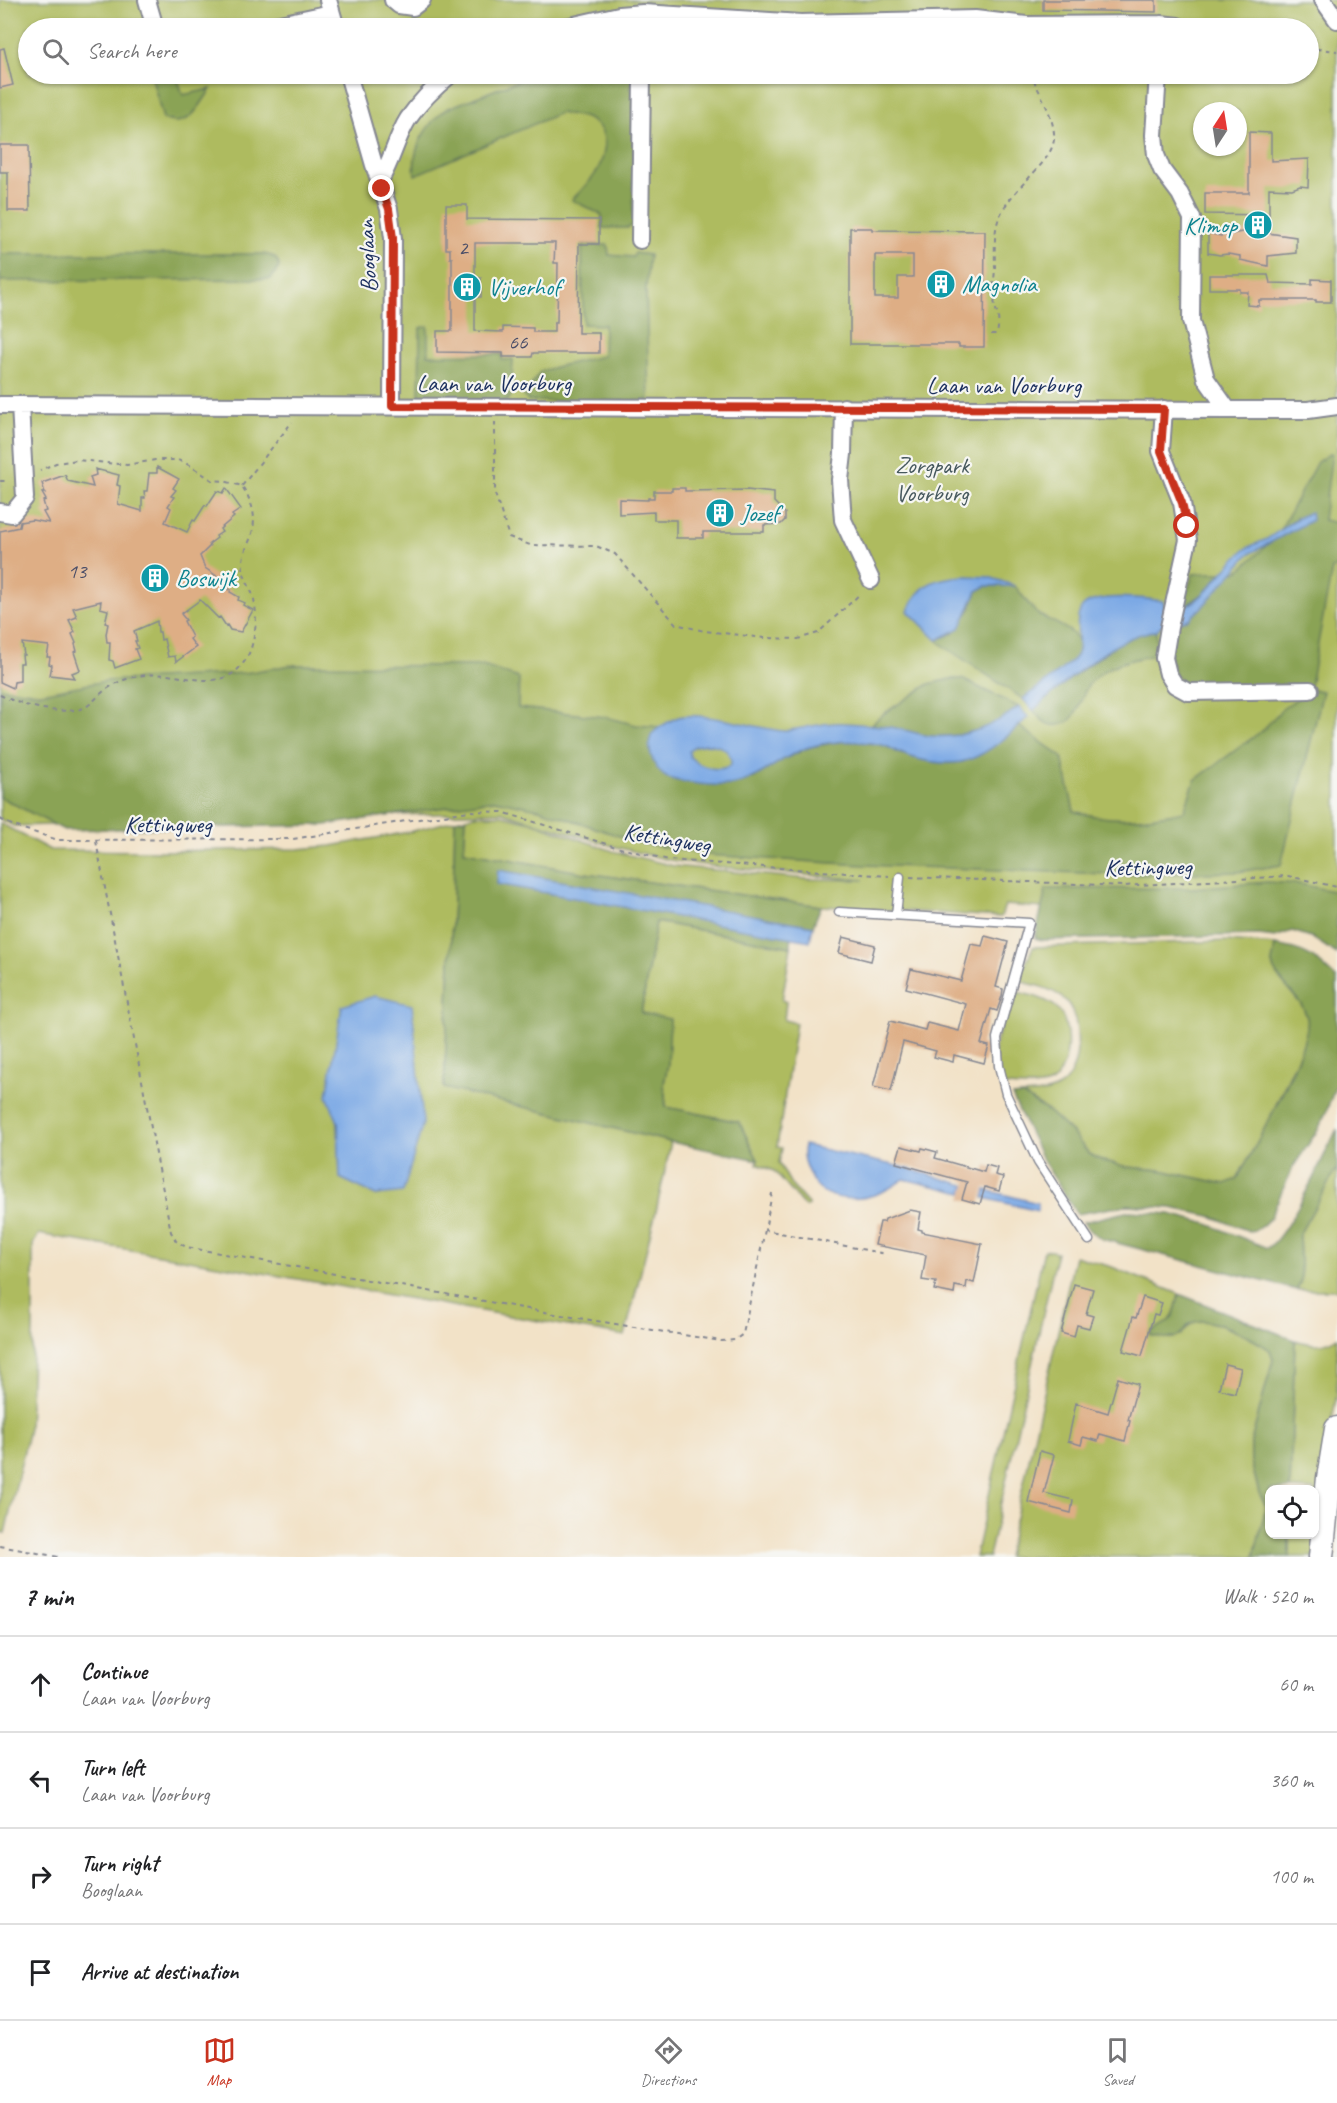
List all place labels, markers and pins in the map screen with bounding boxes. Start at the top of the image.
building icon: Klimop [1242,209,1274,241]
place label: Klimop [1184,210,1239,240]
building icon: Magnolia [925,268,957,300]
place label: Magnolia [962,269,1038,299]
building icon: Vijverhof [451,271,483,303]
place label: Vijverhof [488,272,565,302]
building icon: Jozef [704,497,736,529]
place label: Jozef [740,498,784,528]
building icon: Boswijk [139,562,171,594]
place label: Boswijk [176,563,238,593]

